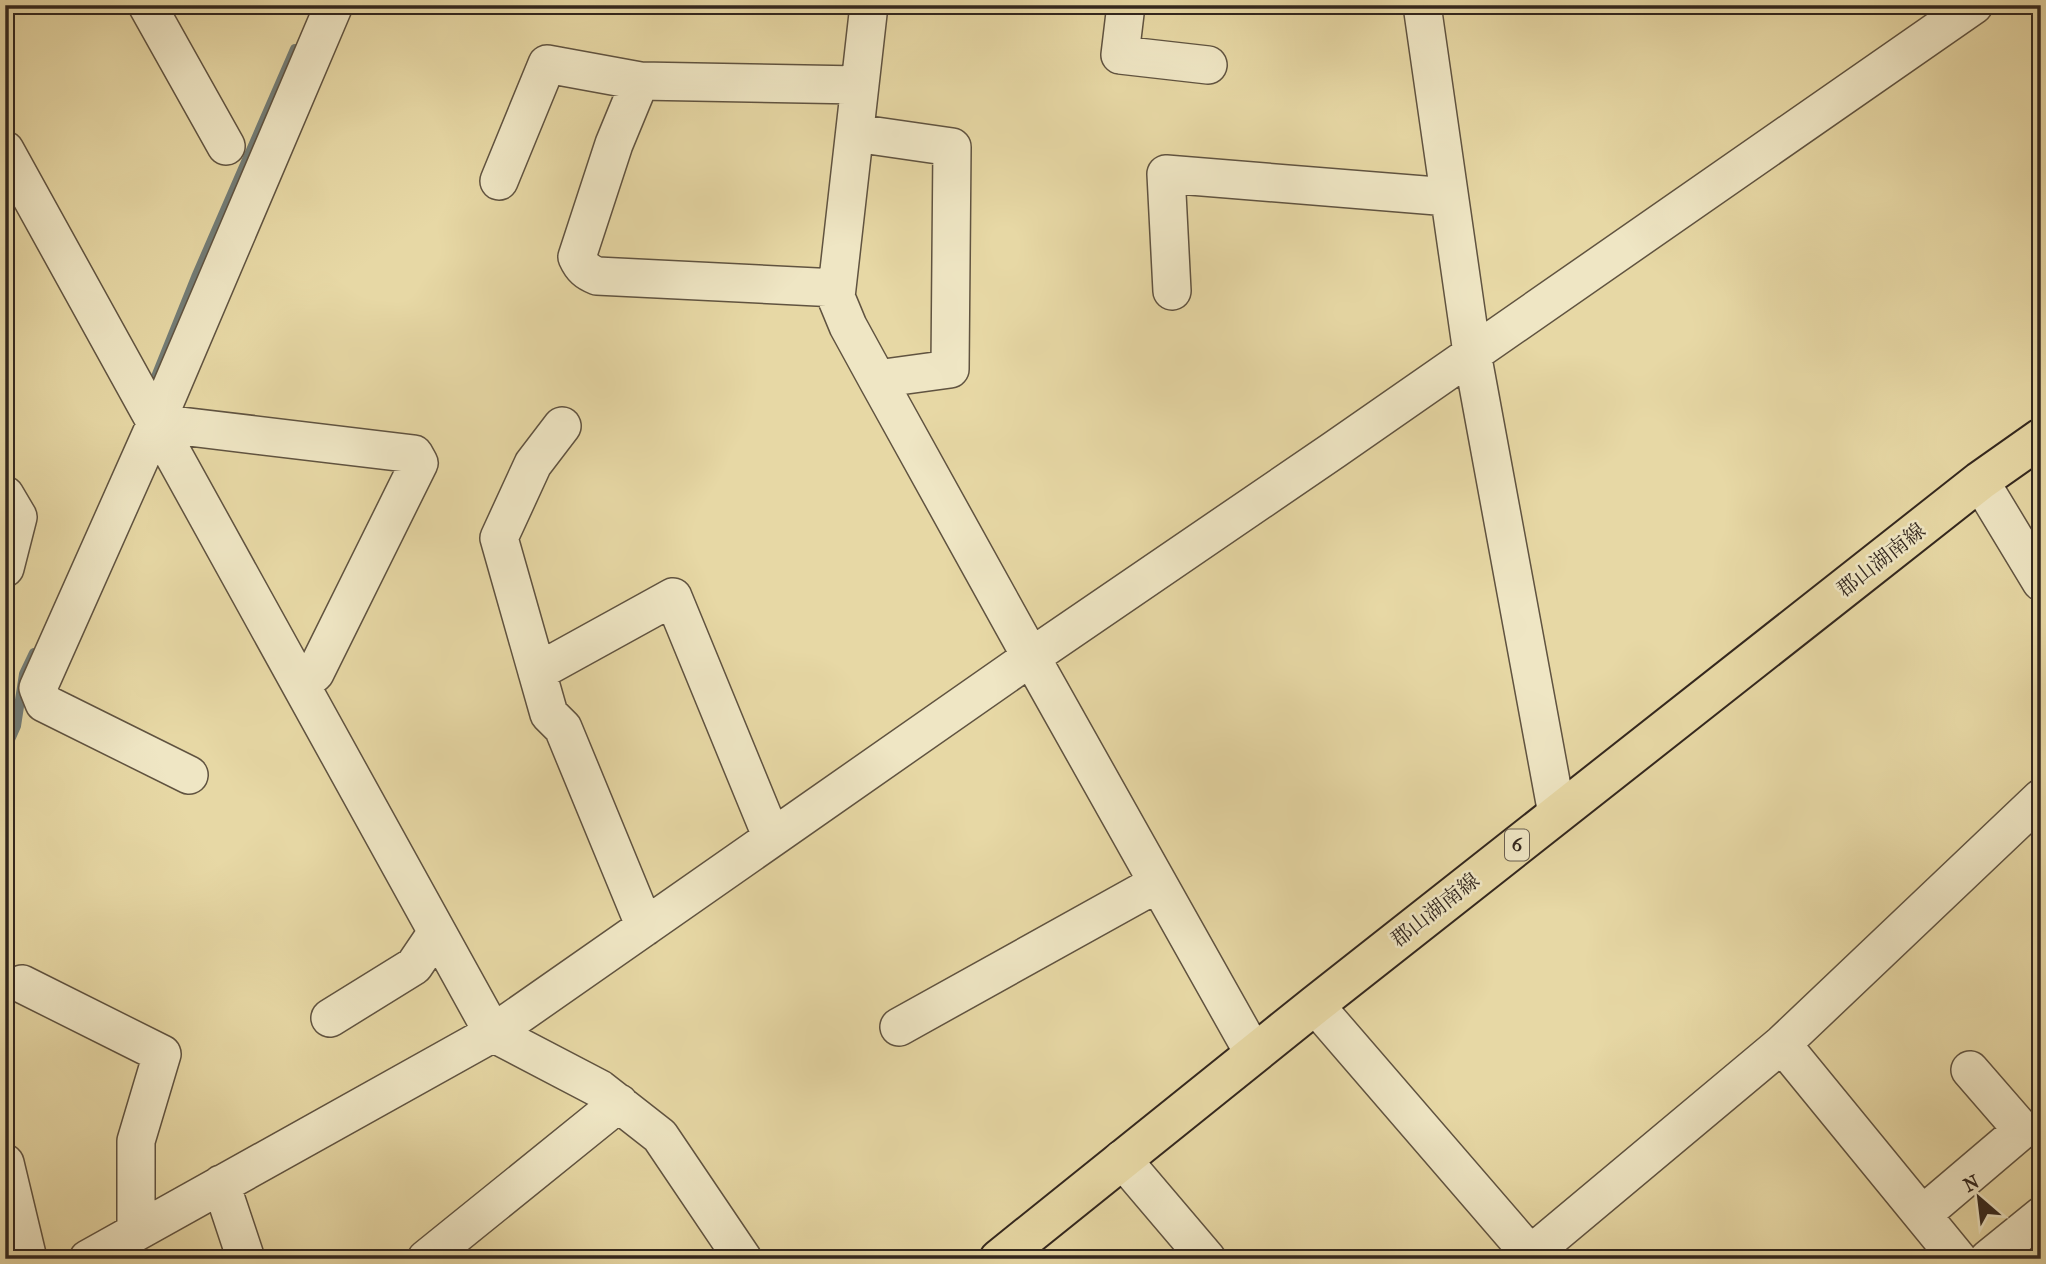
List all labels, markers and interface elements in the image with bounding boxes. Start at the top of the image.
street label: 郡山湖南線 [1832,518,1930,602]
road number: 6 [1505,830,1529,860]
street label: 郡山湖南線 [1386,868,1484,952]
north arrow [1944,1162,2014,1232]
text: N [1960,1171,1984,1197]

